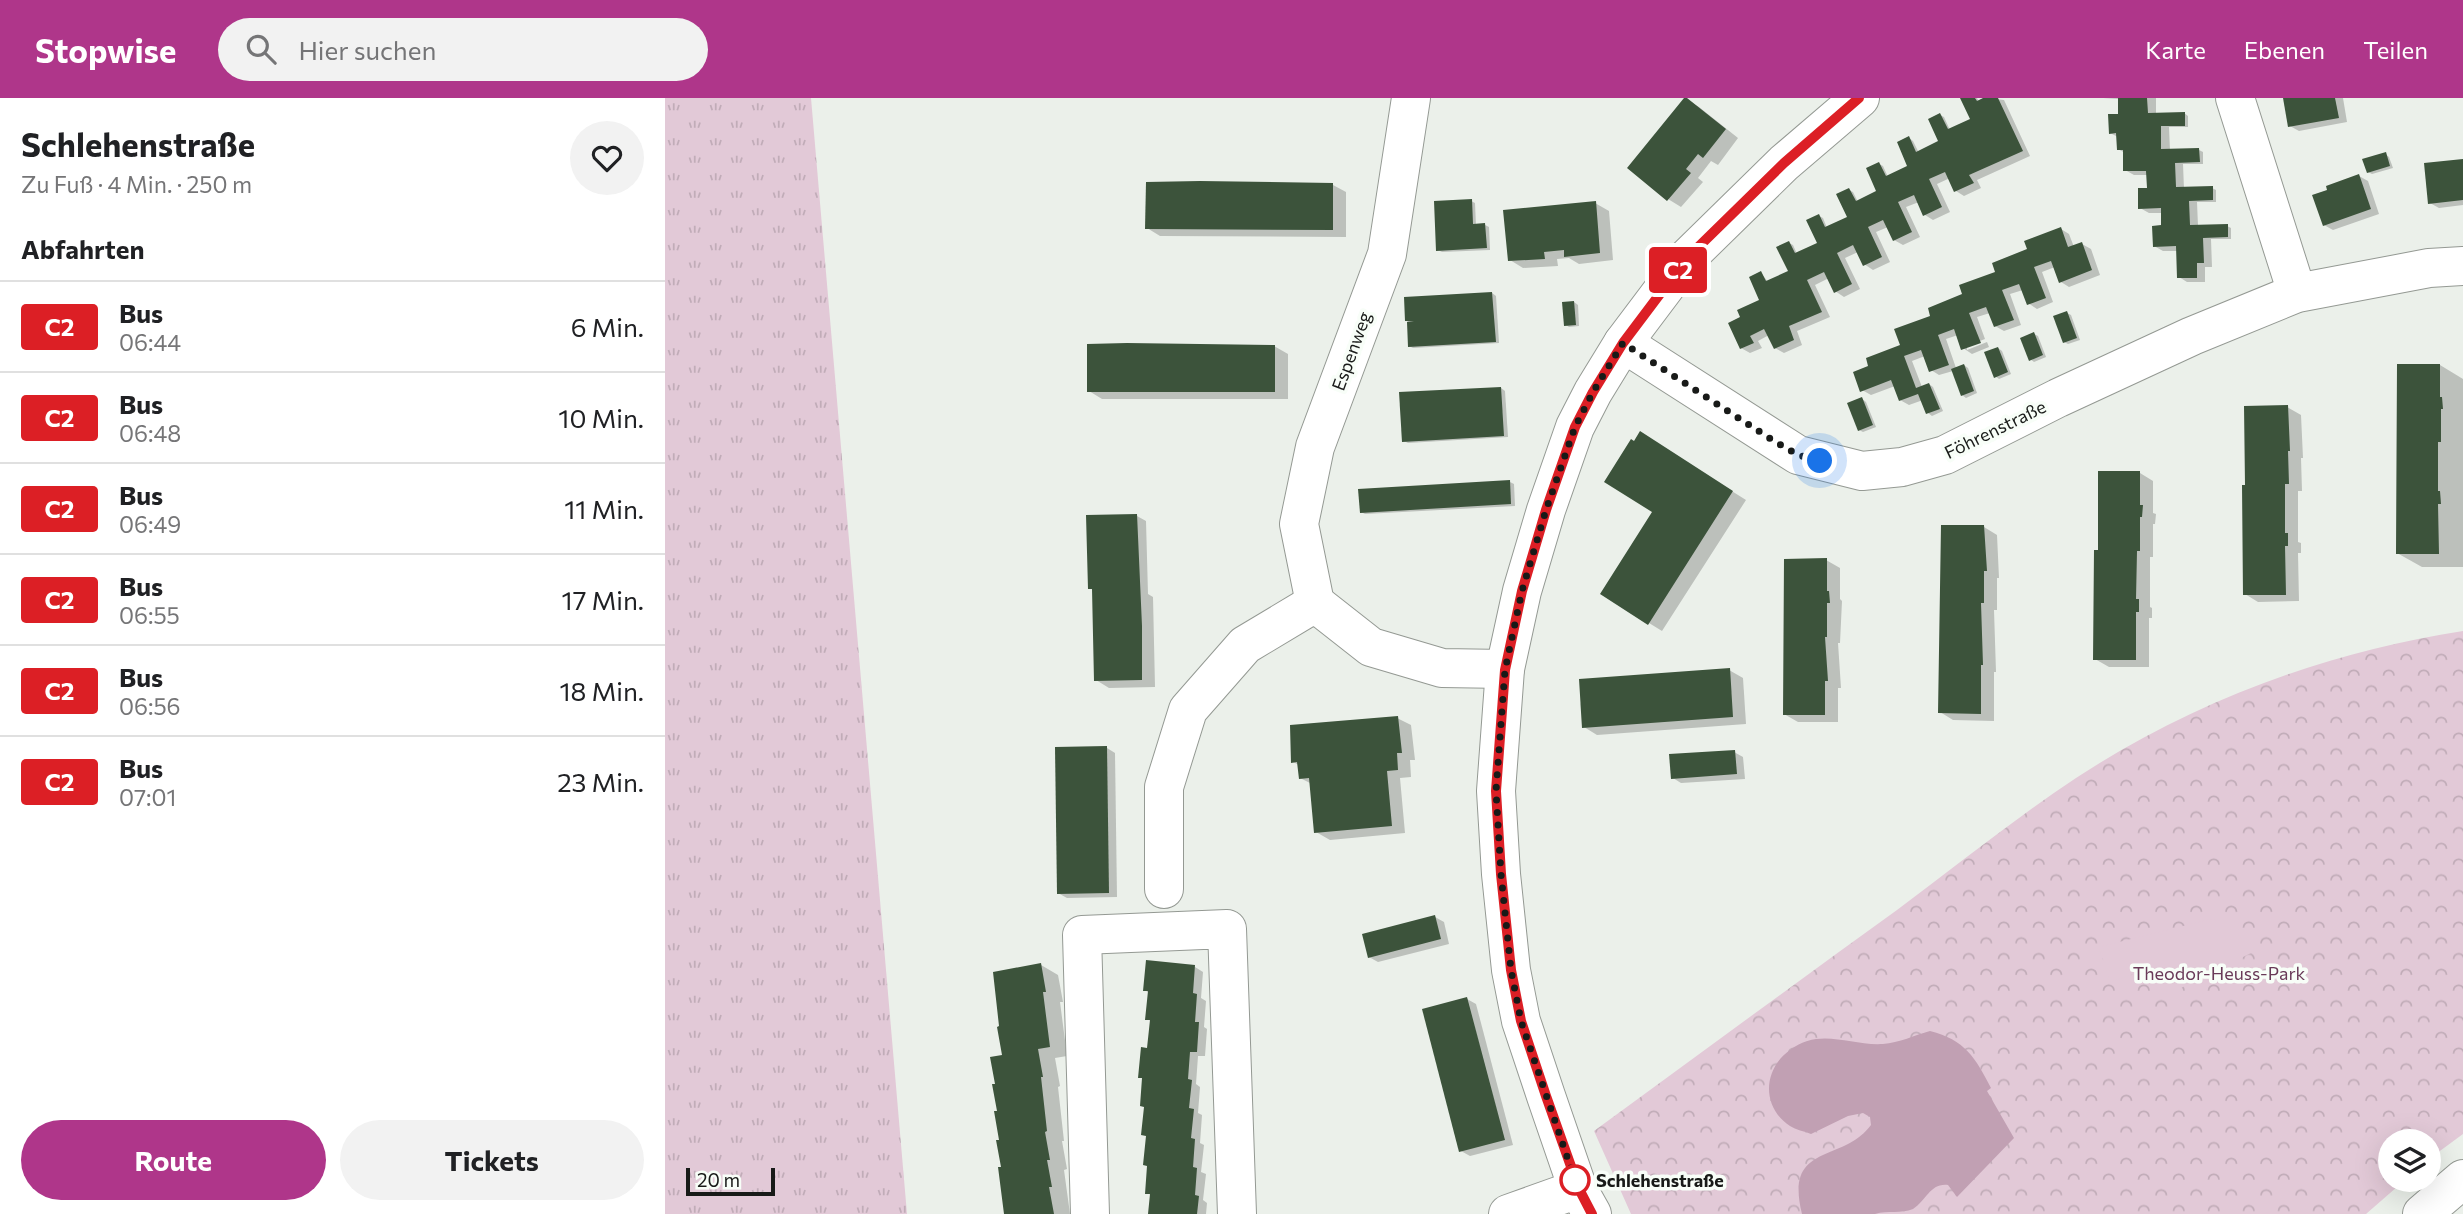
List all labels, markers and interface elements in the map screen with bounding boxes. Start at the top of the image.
search box [218,18,708,81]
text: Stopwise [35,29,176,70]
icon: search [242,30,280,68]
text: Hier suchen [298,34,436,65]
text: Karte [2145,35,2206,64]
text: Ebenen [2244,35,2325,64]
text: Teilen [2363,35,2428,64]
button: heart [570,121,644,195]
text: Schlehenstraße [21,123,255,164]
text: Zu Fuß · 4 Min. · 250 m [21,170,252,198]
text: Abfahrten [21,233,144,264]
line badge: C2 [1647,247,1709,293]
text: C2 [1663,255,1693,284]
text: Bus [119,297,163,328]
street label: Espenweg [1327,308,1376,393]
text: 6 Min. [571,311,644,342]
text: C2 [44,312,75,341]
text: 06:44 [119,328,181,356]
text: Bus [119,388,163,419]
street label: Föhrenstraße [1941,395,2049,463]
text: 10 Min. [558,402,644,433]
text: C2 [44,403,75,432]
text: 06:48 [119,419,181,447]
your location [1802,443,1837,478]
text: Bus [119,479,163,510]
text: 11 Min. [564,493,644,524]
text: C2 [44,494,75,523]
text: 06:49 [119,510,181,538]
text: Bus [119,570,163,601]
text: 17 Min. [562,584,644,615]
text: C2 [44,585,75,614]
text: 06:55 [119,601,180,629]
text: Bus [119,661,163,692]
text: 18 Min. [560,675,644,706]
text: C2 [44,676,75,705]
text: 06:56 [119,692,181,720]
text: Bus [119,752,163,783]
text: 23 Min. [557,766,644,797]
text: C2 [44,767,75,796]
text: 07:01 [119,783,176,811]
park label: Theodor-Heuss-Park [2133,962,2306,984]
button: Route [21,1120,326,1200]
button: Tickets [340,1120,644,1200]
map controls [2378,1129,2441,1192]
button: layers [2378,1129,2441,1192]
scale bar [686,1165,775,1197]
marker: Schlehenstraße [1560,1165,1590,1195]
text: 20 m [697,1168,740,1191]
place label: Schlehenstraße [1596,1169,1724,1191]

